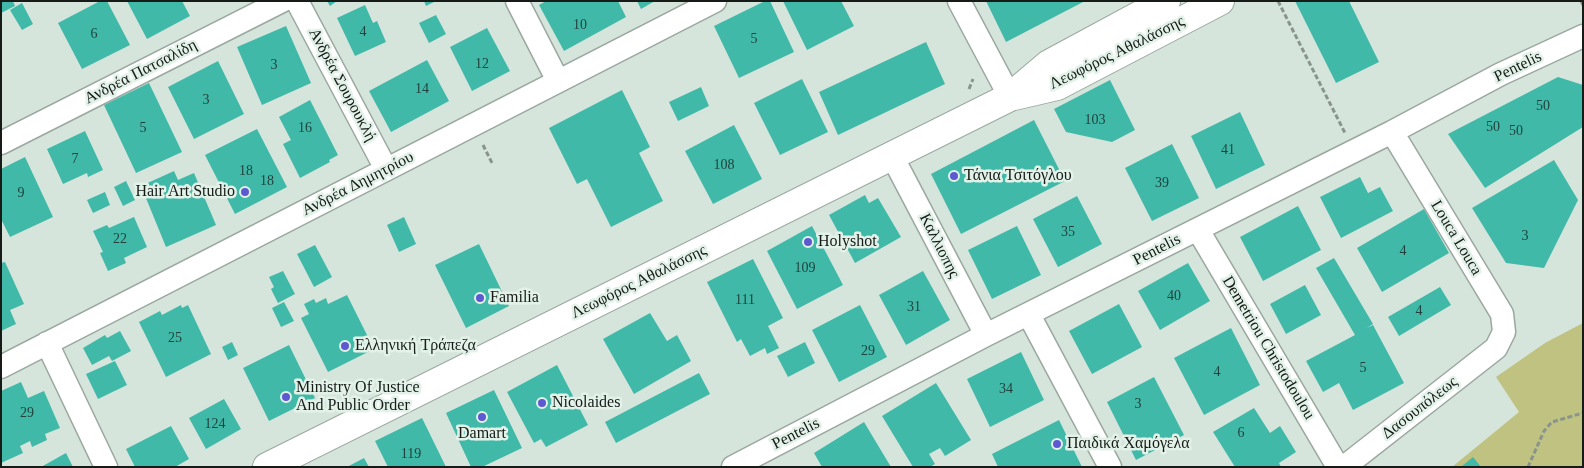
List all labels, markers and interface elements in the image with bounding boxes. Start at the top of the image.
street label: Λεωφόρος Αθαλάσσης [1046,12,1188,94]
house number: 10 [573,17,587,33]
house number: 4 [359,24,366,40]
street label: Ανδρέα Σουρουκλή [304,25,380,145]
house number: 6 [90,26,98,42]
house number: 5 [751,31,758,47]
street label: Ανδρέα Πατσαλίδη [82,35,200,109]
street label: Pentelis [1491,47,1545,87]
house number: 12 [475,56,489,72]
house number: 3 [270,57,278,73]
house number: 14 [415,81,429,97]
house number: 3 [202,92,210,108]
house number: 50 [1536,98,1550,114]
house number: 103 [1084,112,1106,128]
house number: 50 [1486,119,1500,135]
house number: 5 [140,120,146,136]
house number: 16 [298,120,312,136]
house number: 50 [1509,123,1523,139]
house number: 41 [1221,142,1235,158]
street label: Ανδρέα Δημητρίου [299,148,417,220]
house number: 7 [72,151,78,167]
house number: 108 [714,157,734,173]
house number: 18 [239,163,253,179]
place label: Τάνια Τσιτόγλου [964,166,1072,186]
marker: Τάνια Τσιτόγλου [948,170,960,182]
house number: 18 [260,173,274,189]
house number: 39 [1155,175,1169,191]
place label: Hair Art Studio [135,182,235,202]
house number: 9 [18,185,24,201]
marker: Hair Art Studio [239,186,251,198]
street label: Louca Louca [1426,197,1486,279]
street label: Καλλιοπης [915,211,963,281]
house number: 35 [1061,224,1075,240]
house number: 3 [1522,228,1528,244]
street label: Pentelis [1130,230,1184,270]
house number: 22 [113,231,127,247]
place label: Holyshot [818,232,877,252]
marker: Holyshot [802,236,814,248]
street label: Λεωφόρος Αθαλάσσης [568,241,710,323]
house number: 4 [1400,243,1406,259]
house number: 109 [794,260,816,276]
street label: Demetriou Christodoulou [1218,273,1318,423]
place label: Familia [490,288,539,308]
house number: 40 [1167,288,1181,304]
marker: Familia [474,292,486,304]
house number: 111 [735,292,755,308]
house number: 31 [907,299,921,315]
house number: 4 [1416,303,1422,319]
house number: 25 [168,330,182,346]
place label: Ελληνική Τράπεζα [355,336,476,356]
marker: Ελληνική Τράπεζα [339,340,351,352]
house number: 29 [861,343,875,359]
house number: 5 [1360,360,1366,376]
house number: 4 [1214,364,1220,380]
street label: Δασουπόλεως [1378,373,1462,443]
place label: Ministry Of Justice And Public Order [296,378,420,416]
house number: 34 [999,381,1013,397]
marker: Ministry Of Justice And Public Order [280,391,292,403]
place label: Nicolaides [552,393,620,413]
house number: 3 [1134,396,1142,412]
marker: Nicolaides [536,397,548,409]
house number: 29 [20,405,34,421]
marker: Damart [476,411,488,423]
street label: Pentelis [769,414,823,454]
house number: 124 [204,416,226,432]
place label: Damart [458,424,506,444]
house number: 6 [1238,425,1244,441]
place label: Παιδικά Χαμόγελα [1067,434,1190,454]
marker: Παιδικά Χαμόγελα [1051,438,1063,450]
house number: 119 [401,446,421,462]

